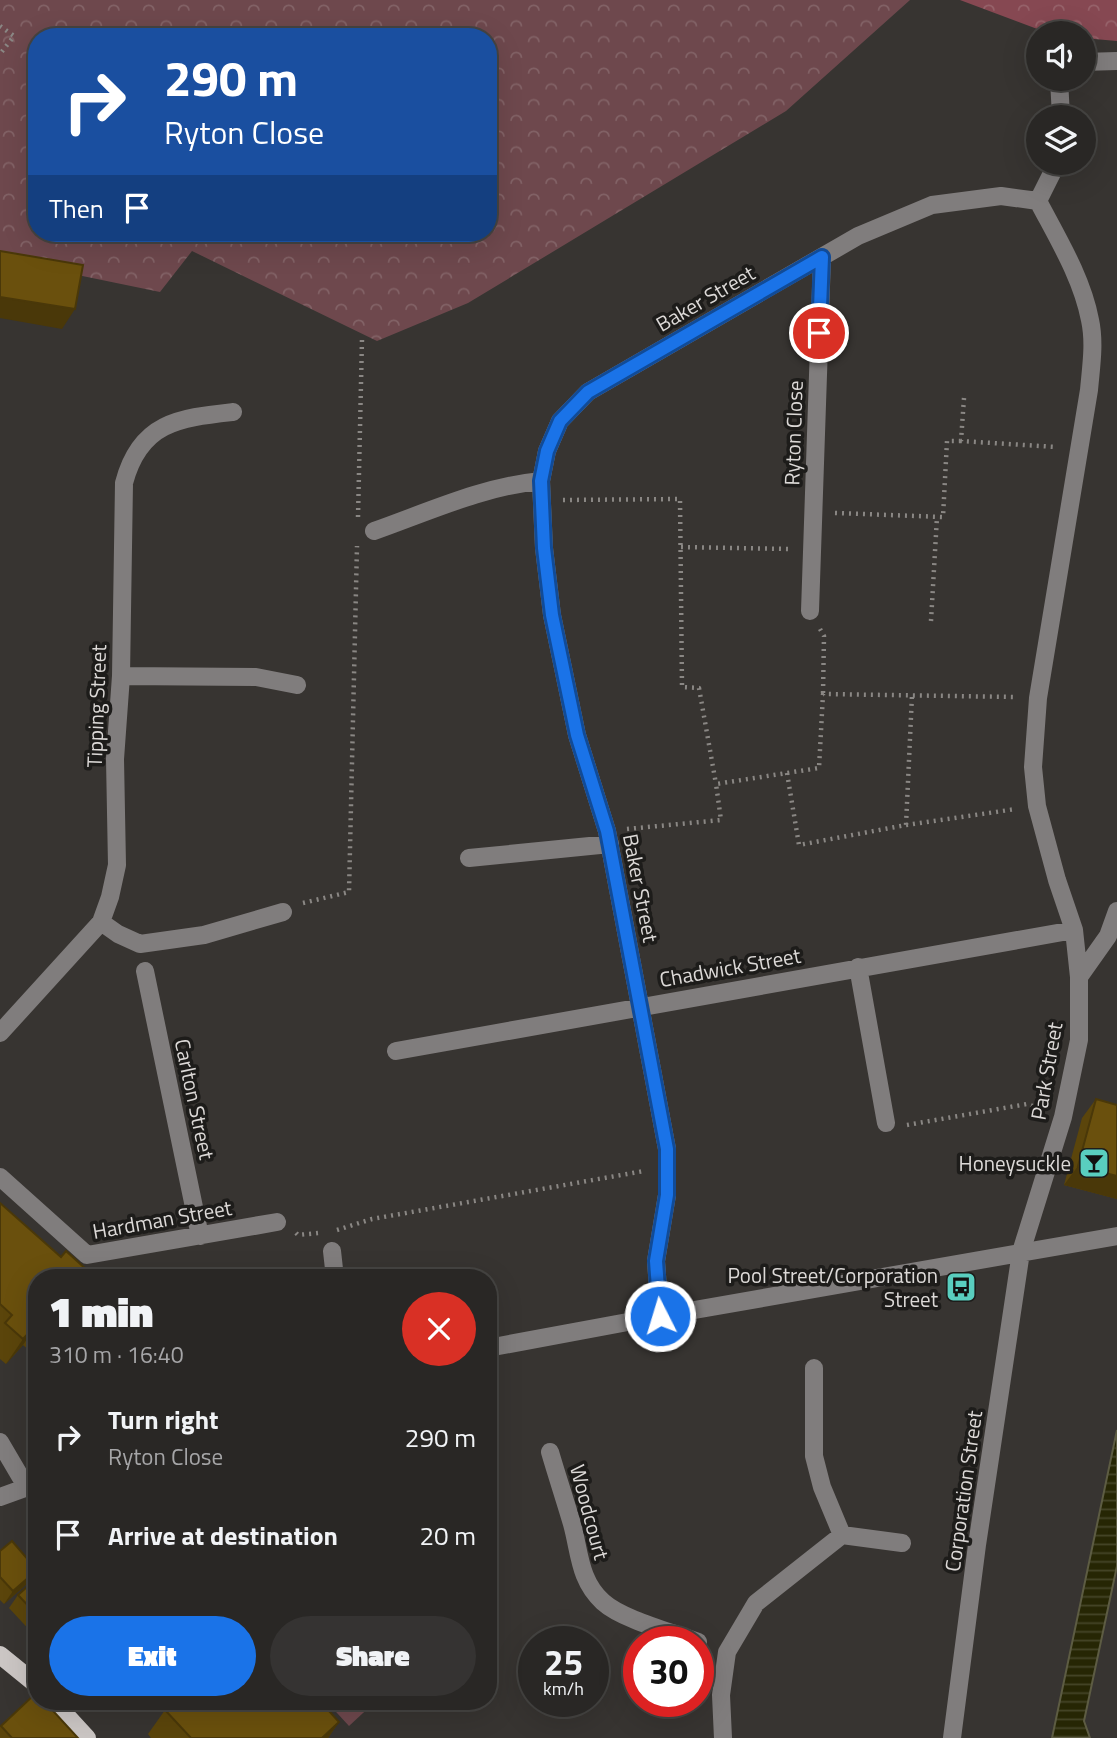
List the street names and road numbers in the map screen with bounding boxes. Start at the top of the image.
street label: Baker Street [649,256,761,339]
street label: Ryton Close [775,380,811,486]
street label: Tipping Street [78,643,114,768]
street label: Baker Street [615,831,667,946]
street label: Chadwick Street [657,939,804,995]
street label: Park Street [1022,1019,1070,1123]
street label: Carlton Street [167,1036,224,1163]
street label: Hardman Street [90,1191,235,1247]
street label: Corporation Street [936,1408,990,1574]
street label: Woodcourt [562,1461,618,1564]

